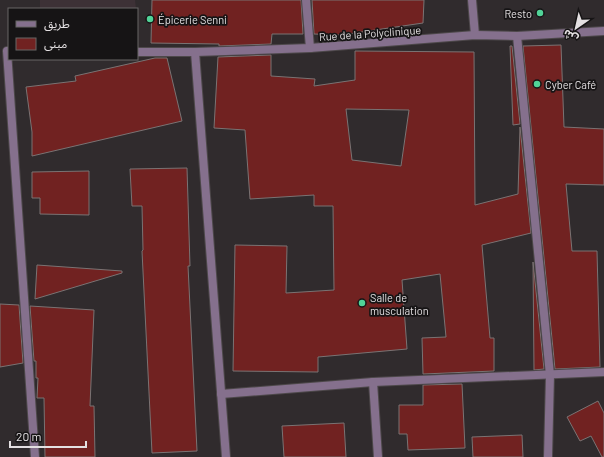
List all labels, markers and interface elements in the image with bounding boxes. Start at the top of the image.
place label: Resto [504,7,532,20]
legend [8,8,138,60]
marker: Resto [535,8,545,18]
north arrow [556,8,596,48]
place label: Épicerie Senni [158,13,227,26]
marker: Épicerie Senni [145,14,155,24]
text: طريق [44,16,70,32]
street label: Rue de la Polyclinique [318,23,422,43]
text: ش [560,26,581,46]
text: مبنى [44,36,67,51]
place label: Cyber Café [545,78,596,91]
marker: Cyber Café [532,79,542,89]
place label: Salle de musculation [370,291,429,317]
marker: Salle de musculation [357,298,367,308]
scale bar [10,423,86,449]
text: 20 m [16,429,42,443]

